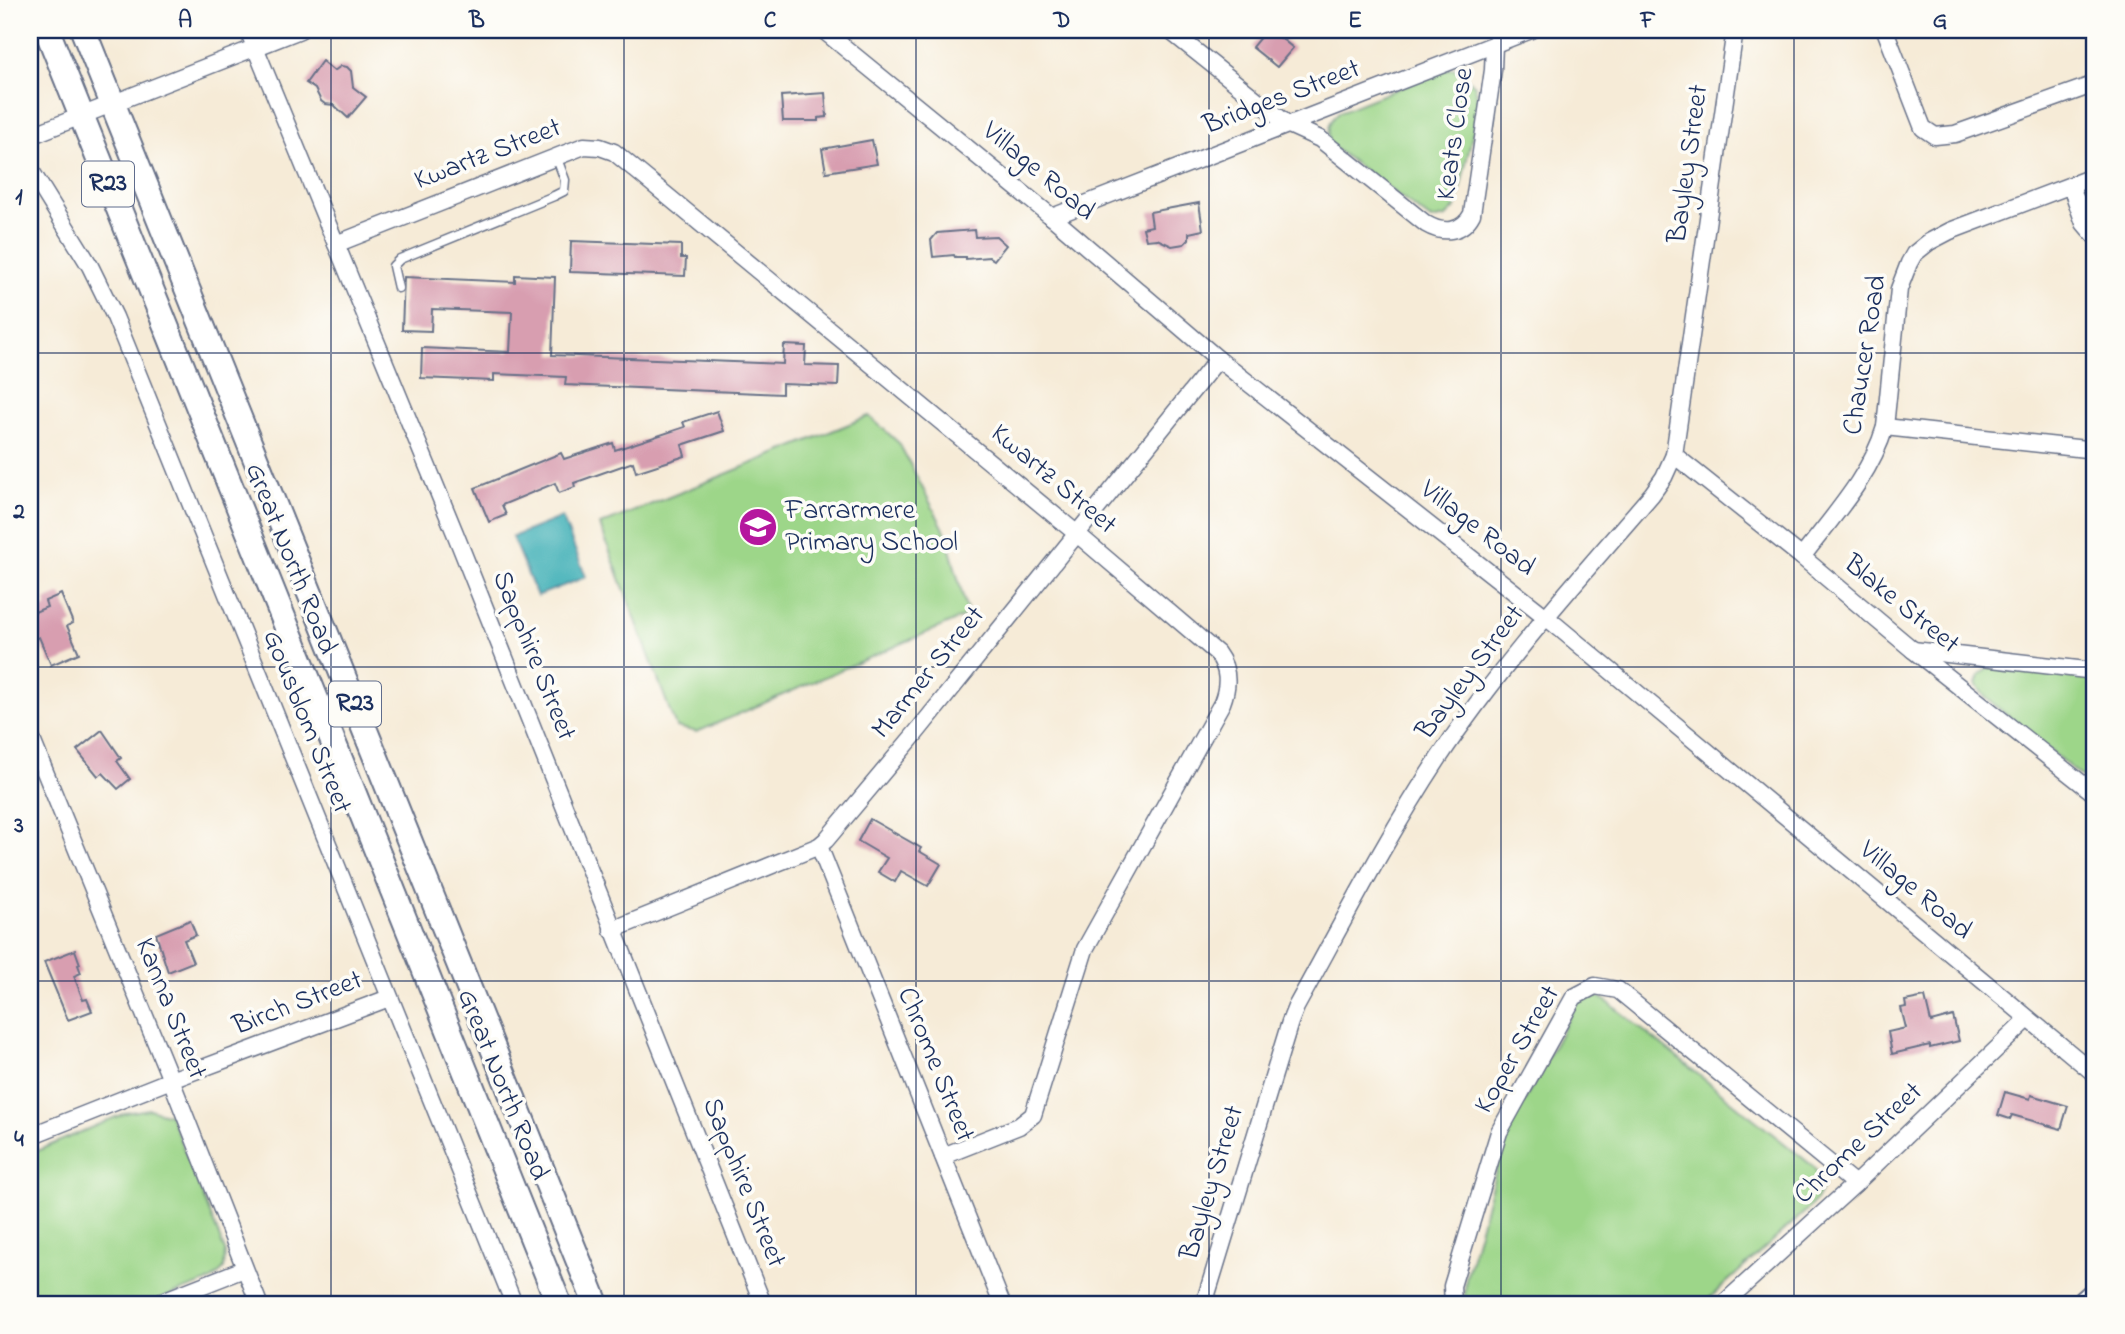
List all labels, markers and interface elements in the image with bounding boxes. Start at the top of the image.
text: A [178,5,192,38]
text: B [468,5,485,38]
text: C [764,5,777,38]
text: D [1053,5,1070,38]
text: E [1348,5,1362,38]
text: F [1640,5,1656,38]
text: G [1933,5,1947,38]
street label: Bridges Street [1197,49,1366,147]
street label: Keats Close [1426,65,1486,203]
street label: Bayley Street [1657,82,1720,247]
street label: Kwartz Street [409,108,567,202]
street label: Village Road [972,112,1104,232]
road number: R23 [82,162,134,206]
text: 1 [15,182,23,215]
street label: Chaucer Road [1833,272,1899,438]
street label: Kwartz Street [981,415,1125,545]
street label: Great North Road [233,457,347,661]
street label: Village Road [1410,470,1544,588]
place label: Farrarmere Primary School [784,491,958,564]
text: 2 [12,496,25,529]
school or university icon: Farrarmere Primary School [737,506,779,548]
street label: Blake Street [1833,545,1968,665]
street label: Sapphire Street [480,565,586,747]
street label: Marmer Street [862,597,996,749]
street label: Bayley Street [1406,597,1535,750]
street label: Gousblom Street [251,624,361,820]
road number: R23 [329,682,381,726]
text: 3 [13,810,24,843]
street label: Village Road [1849,831,1981,951]
street label: Kanna Street [123,932,217,1086]
street label: Birch Street [226,961,369,1048]
street label: Koper Street [1465,978,1571,1122]
street label: Chrome Street [885,981,985,1149]
street label: Great North Road [445,983,559,1187]
street label: Chrome Street [1785,1073,1933,1215]
street label: Sapphire Street [690,1092,796,1274]
street label: Bayley Street [1170,1101,1256,1266]
text: 4 [14,1124,24,1157]

